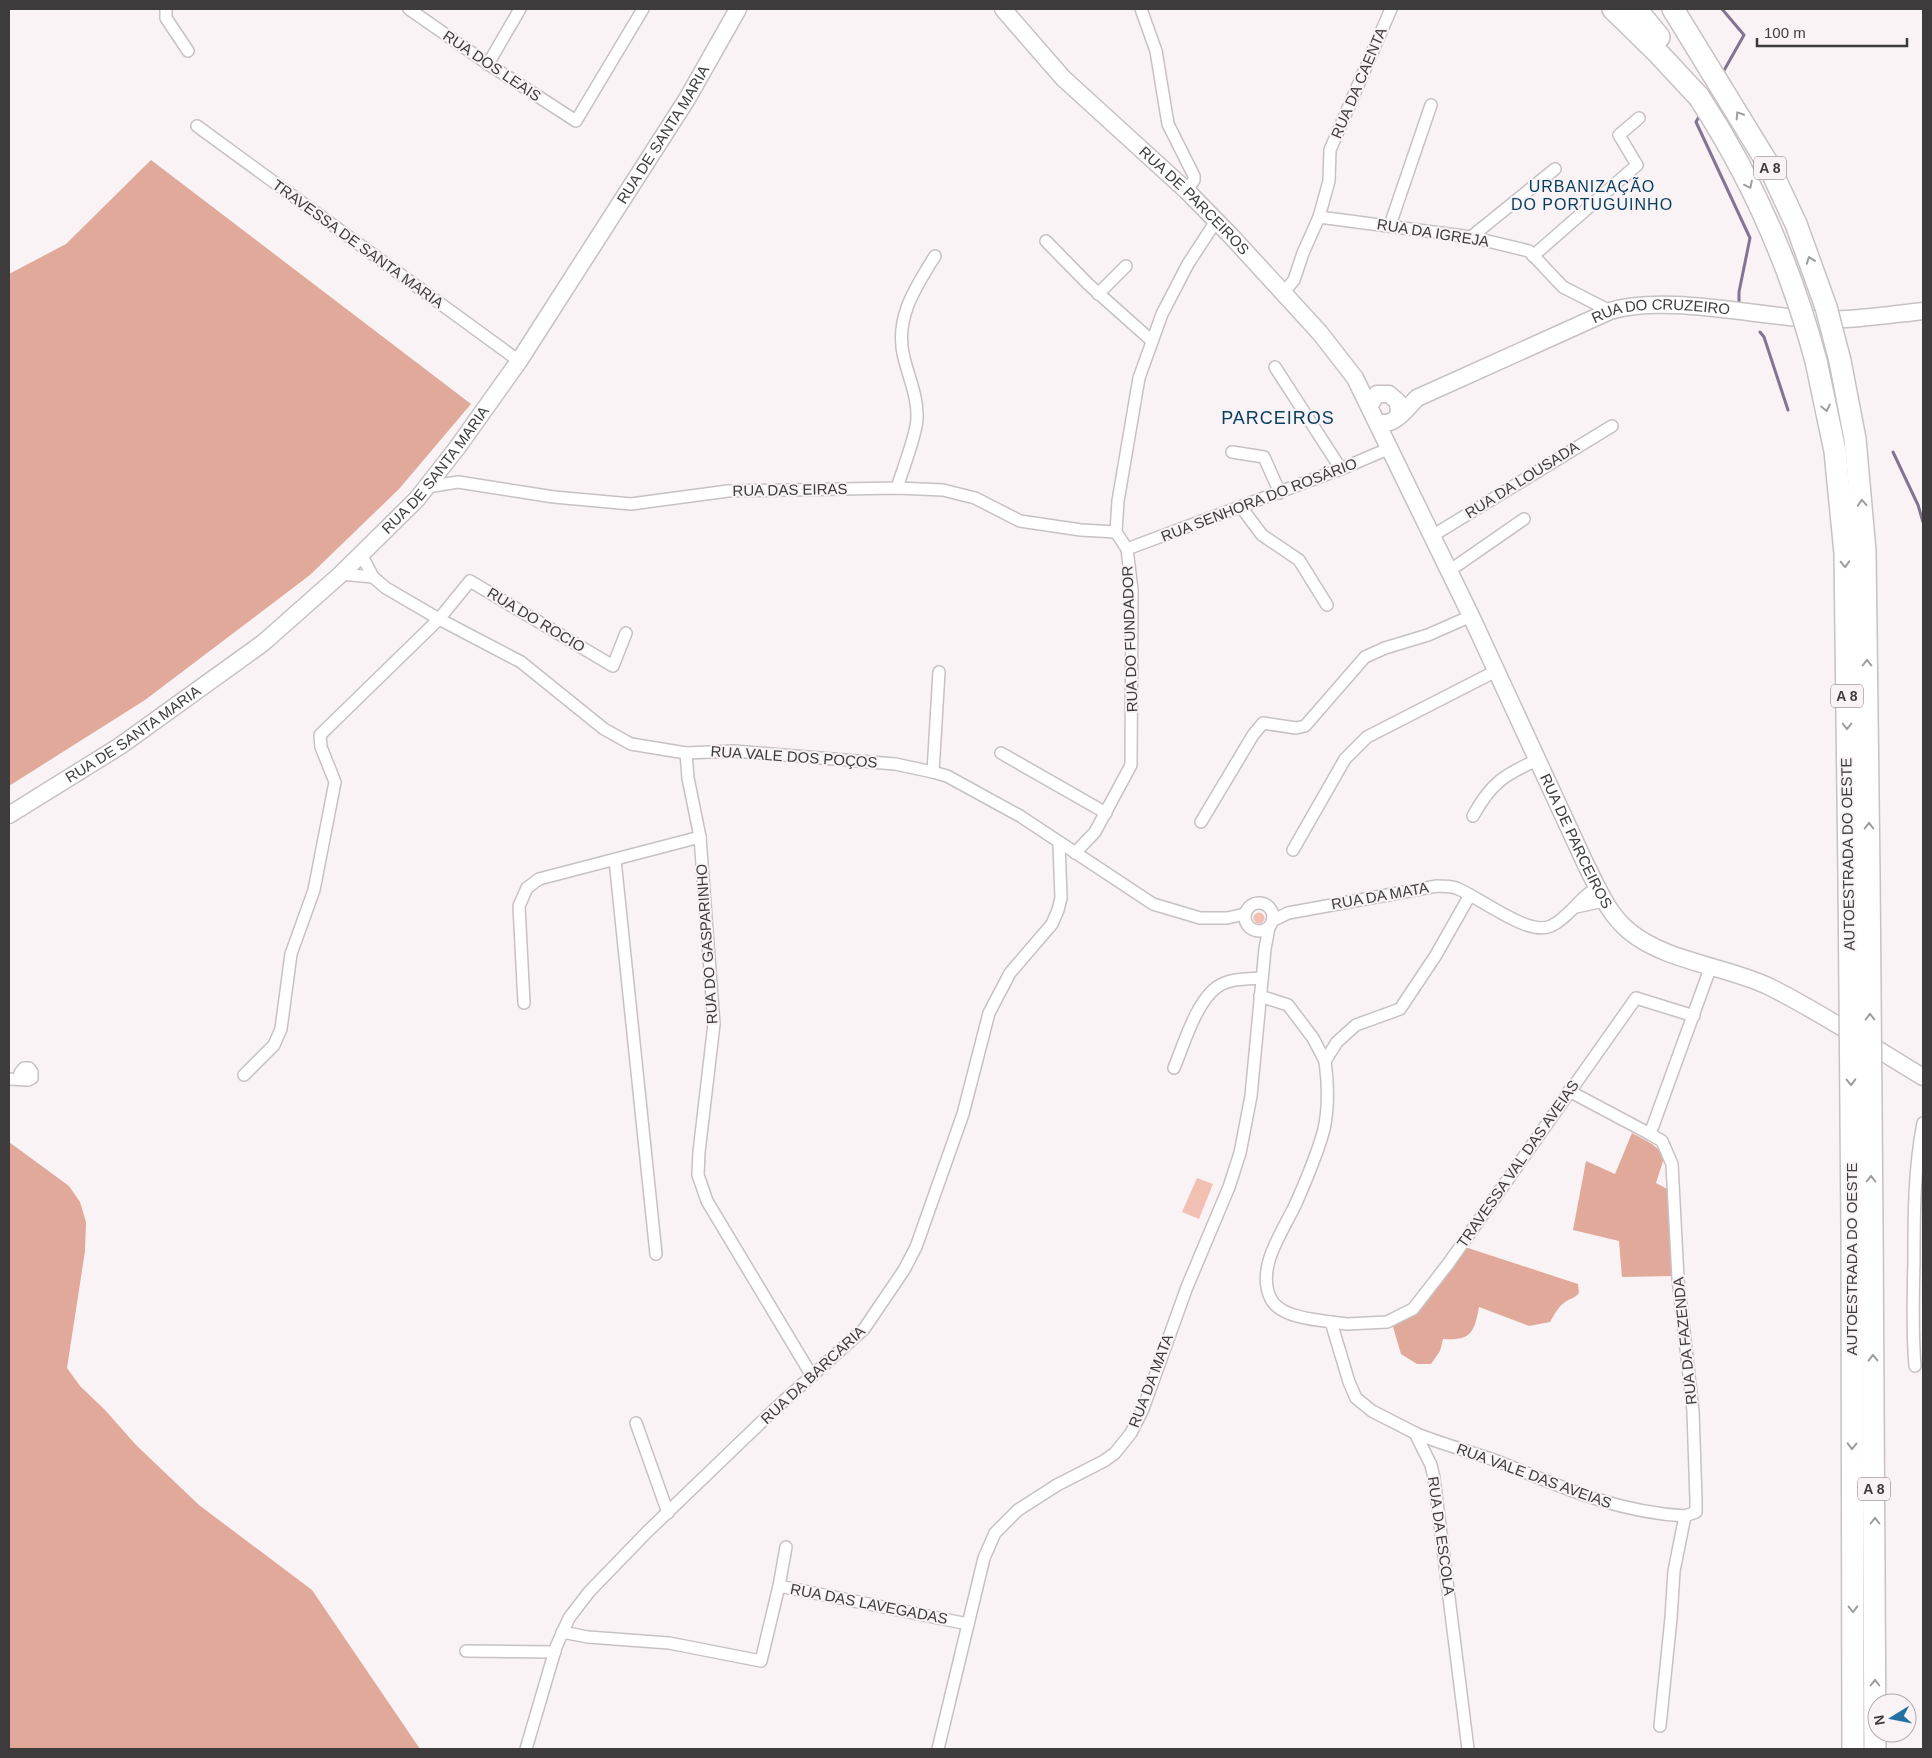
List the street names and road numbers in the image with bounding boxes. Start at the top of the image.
street label: RUA DA CAENTA [1327,25,1390,141]
street label: RUA DOS LEAIS [440,27,544,105]
street label: RUA DE SANTA MARIA [613,62,712,207]
street label: RUA DE PARCEIROS [1136,143,1253,258]
road number: A 8 [1754,156,1786,180]
street label: TRAVESSA DE SANTA MARIA [270,176,447,311]
street label: RUA DA IGREJA [1376,215,1490,250]
street label: RUA DO CRUZEIRO [1589,296,1731,326]
street label: RUA DE SANTA MARIA [378,403,492,537]
street label: RUA DA LOUSADA [1462,438,1582,521]
street label: RUA SENHORA DO ROSÁRIO [1159,454,1359,545]
street label: RUA DAS EIRAS [732,480,848,499]
street label: RUA DO FUNDADOR [1118,565,1141,713]
street label: RUA DO ROCIO [484,584,588,655]
street label: RUA DE SANTA MARIA [62,682,204,786]
road number: A 8 [1831,684,1863,708]
street label: RUA VALE DOS POÇOS [710,742,878,771]
street label: AUTOESTRADA DO OESTE [1837,757,1858,951]
street label: RUA DE PARCEIROS [1537,771,1616,911]
street label: RUA DO GASPARINHO [692,863,721,1025]
street label: RUA DA MATA [1330,879,1430,912]
street label: TRAVESSA VAL DAS AVEIAS [1453,1077,1582,1251]
street label: AUTOESTRADA DO OESTE [1843,1162,1860,1356]
street label: RUA DA FAZENDA [1669,1276,1700,1406]
street label: RUA DA BARCARIA [757,1322,868,1427]
street label: RUA DA MATA [1125,1332,1176,1430]
street label: RUA VALE DAS AVEIAS [1454,1440,1614,1512]
street label: RUA DA ESCOLA [1425,1475,1458,1597]
road number: A 8 [1858,1478,1890,1500]
street label: RUA DAS LAVEGADAS [789,1580,949,1627]

